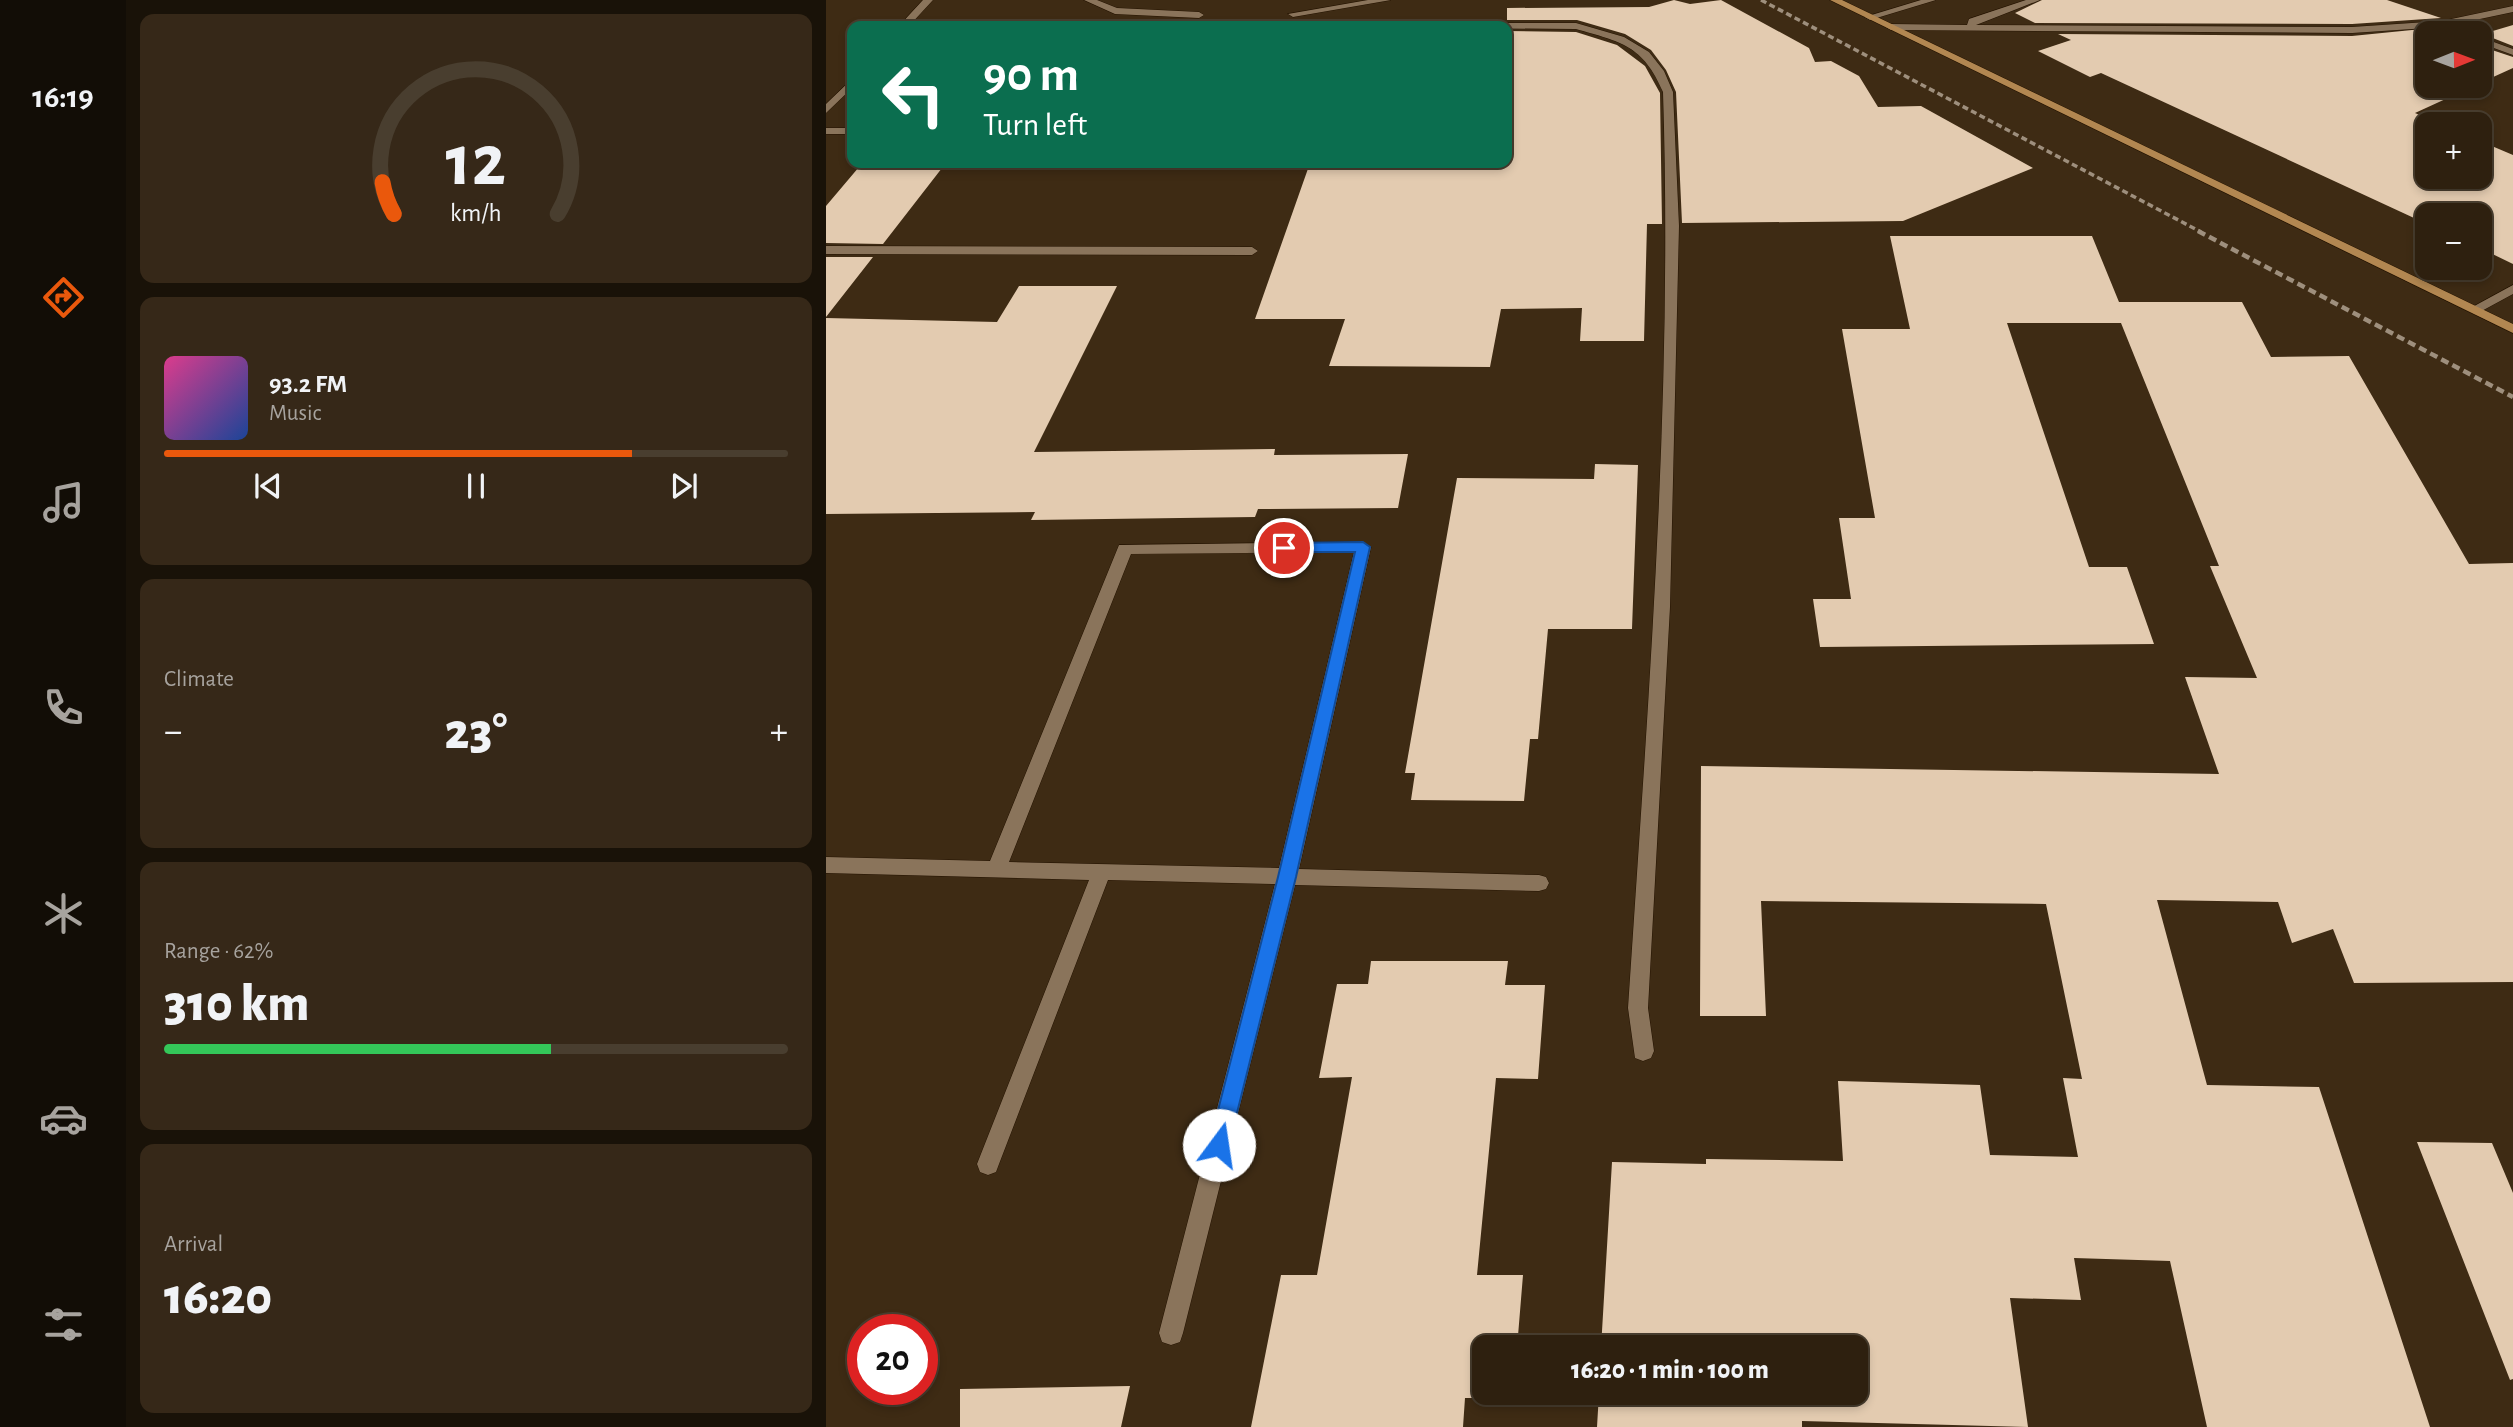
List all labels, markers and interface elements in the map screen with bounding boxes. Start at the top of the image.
north arrow [2415,21,2492,98]
map controls [2415,21,2492,280]
icon: left [868,49,959,140]
text: 90 m [983,51,1079,100]
text: 16:19 [32,81,94,113]
text: Turn left [983,109,1087,141]
button: + [2415,112,2492,189]
text: 12 [446,127,506,200]
text: km/h [450,201,502,226]
button: − [2415,203,2492,280]
icon: directions [39,273,88,322]
text: 93.2 FM [269,371,347,397]
text: Music [269,402,321,425]
icon: previous [249,467,287,505]
icon: pause [457,467,495,505]
icon: next [665,467,703,505]
icon: music [39,478,88,527]
pin [1254,518,1314,578]
icon: arrive [1265,529,1303,567]
text: Climate [164,668,234,691]
icon: phone [39,683,88,732]
text: 23° [445,706,507,758]
text: − [164,713,182,751]
text: + [770,713,788,751]
icon: climate [39,889,88,938]
text: Range · 62% [164,940,273,963]
text: 310 km [164,978,309,1030]
icon: car [39,1094,88,1143]
position arrow [1182,1108,1256,1182]
text: Arrival [164,1233,223,1256]
text: 16:20 [164,1271,272,1323]
icon: filters [39,1300,88,1349]
speed limit sign: 20 [847,1314,938,1405]
text: 16:20 · 1 min · 100 m [1571,1357,1769,1383]

